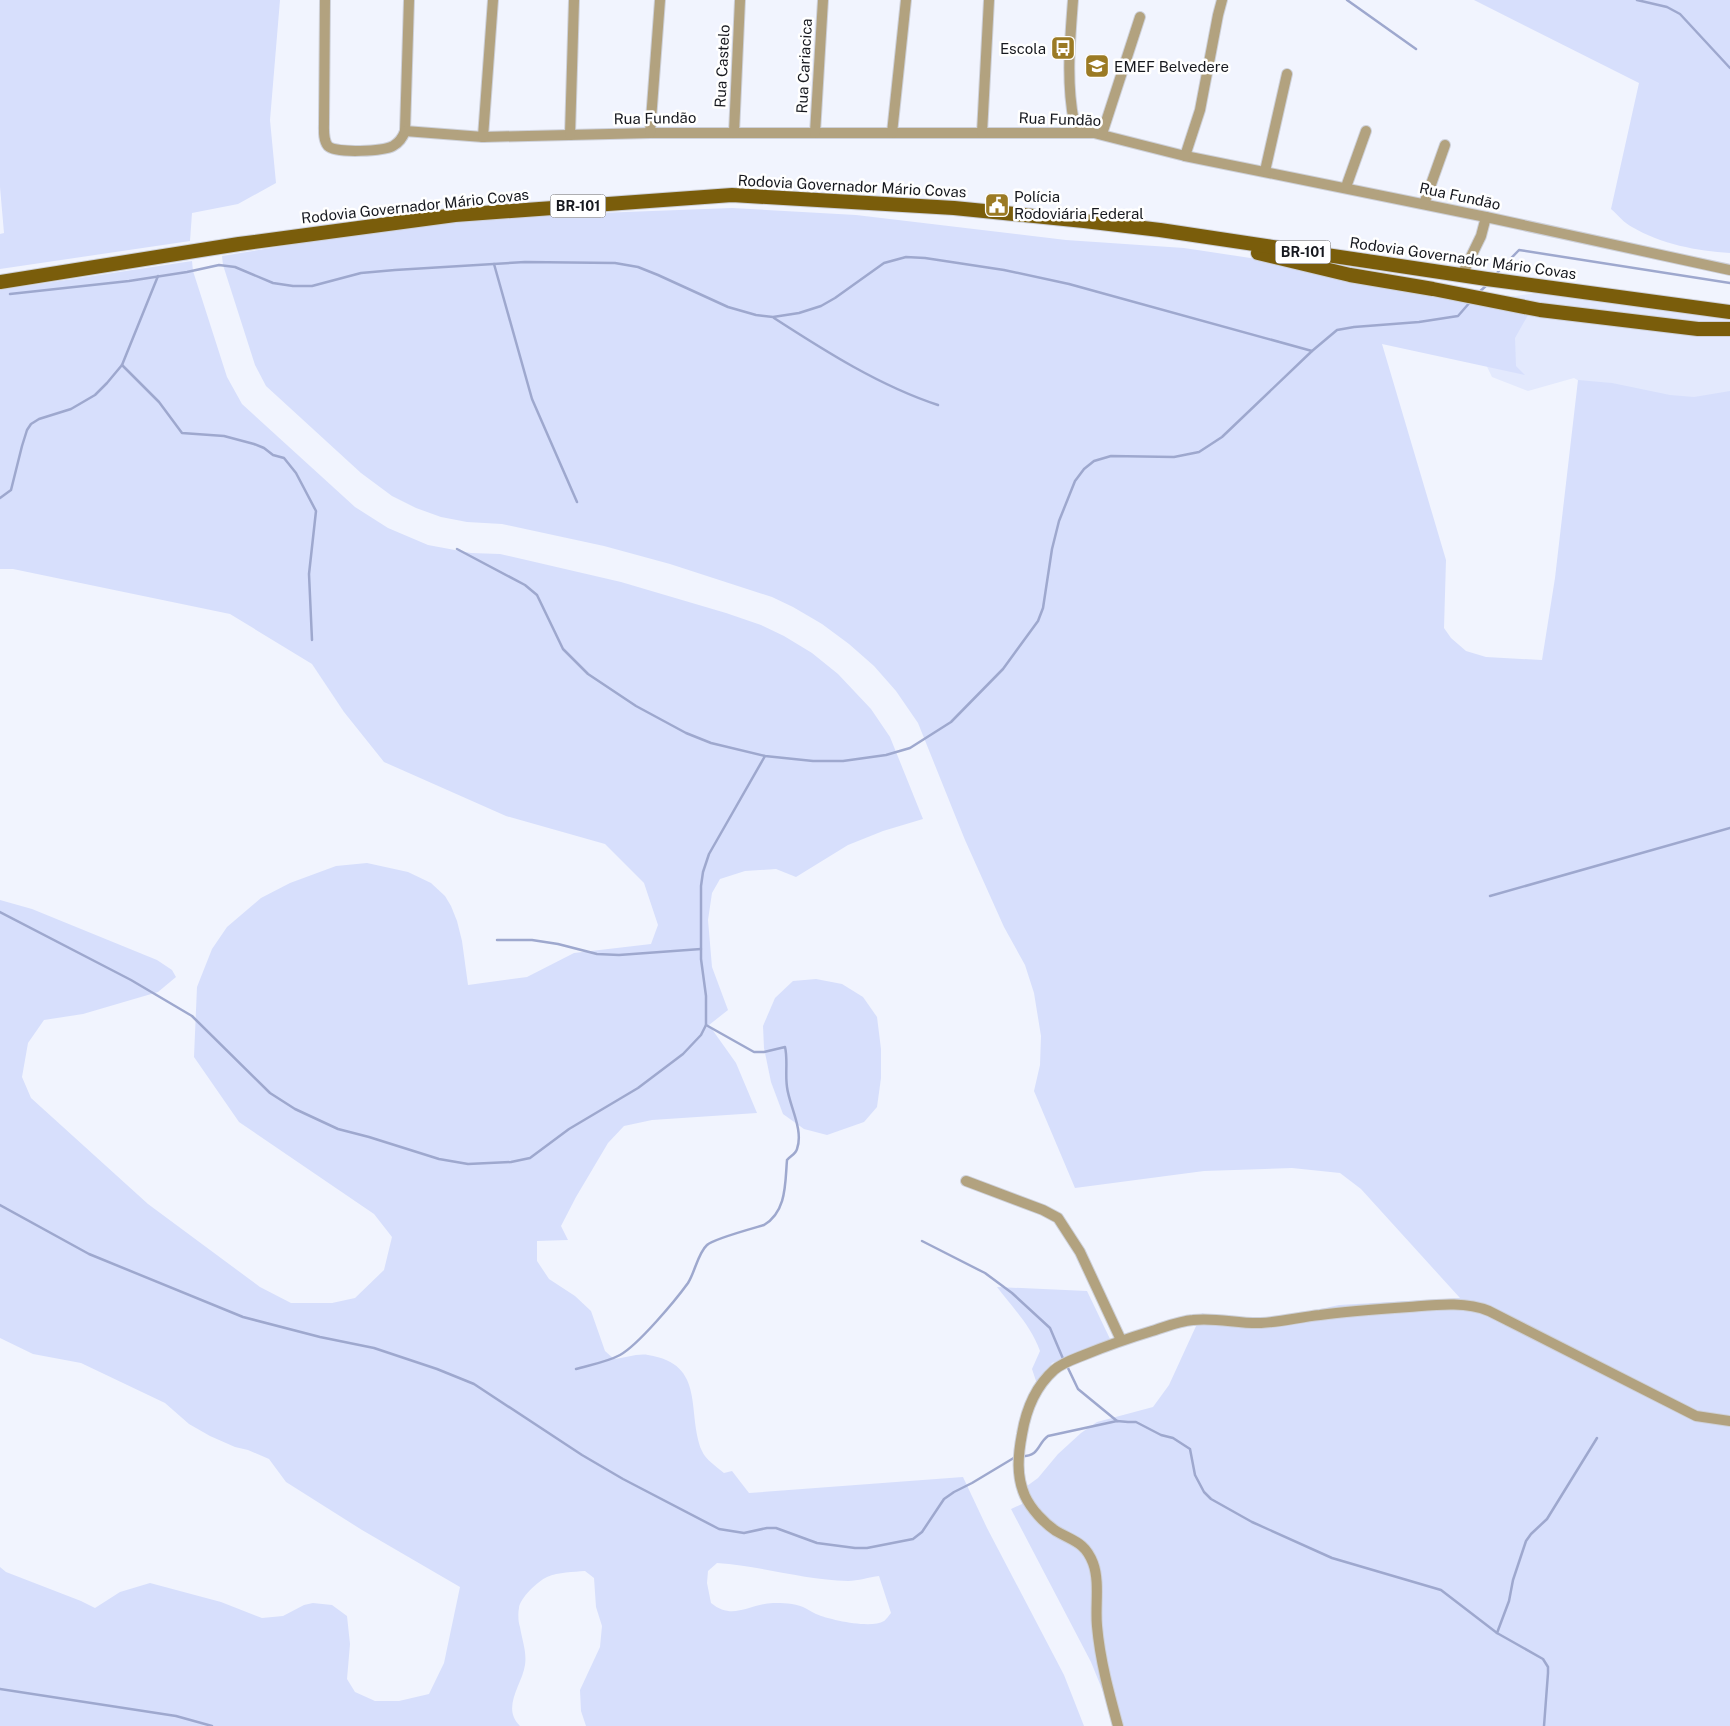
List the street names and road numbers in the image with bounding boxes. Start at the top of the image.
street label: Rua Cariacica [793,18,815,114]
street label: Rua Castelo [711,24,733,108]
street label: Rua Fundão [614,109,696,127]
street label: Rua Fundão [1018,109,1102,129]
street label: Rodovia Governador Mário Covas [737,172,967,200]
street label: Rua Fundão [1418,179,1502,213]
street label: Rodovia Governador Mário Covas [300,186,530,226]
road number: BR-101 [550,195,606,218]
street label: Rodovia Governador Mário Covas [1349,234,1577,282]
road number: BR-101 [1276,240,1330,264]

